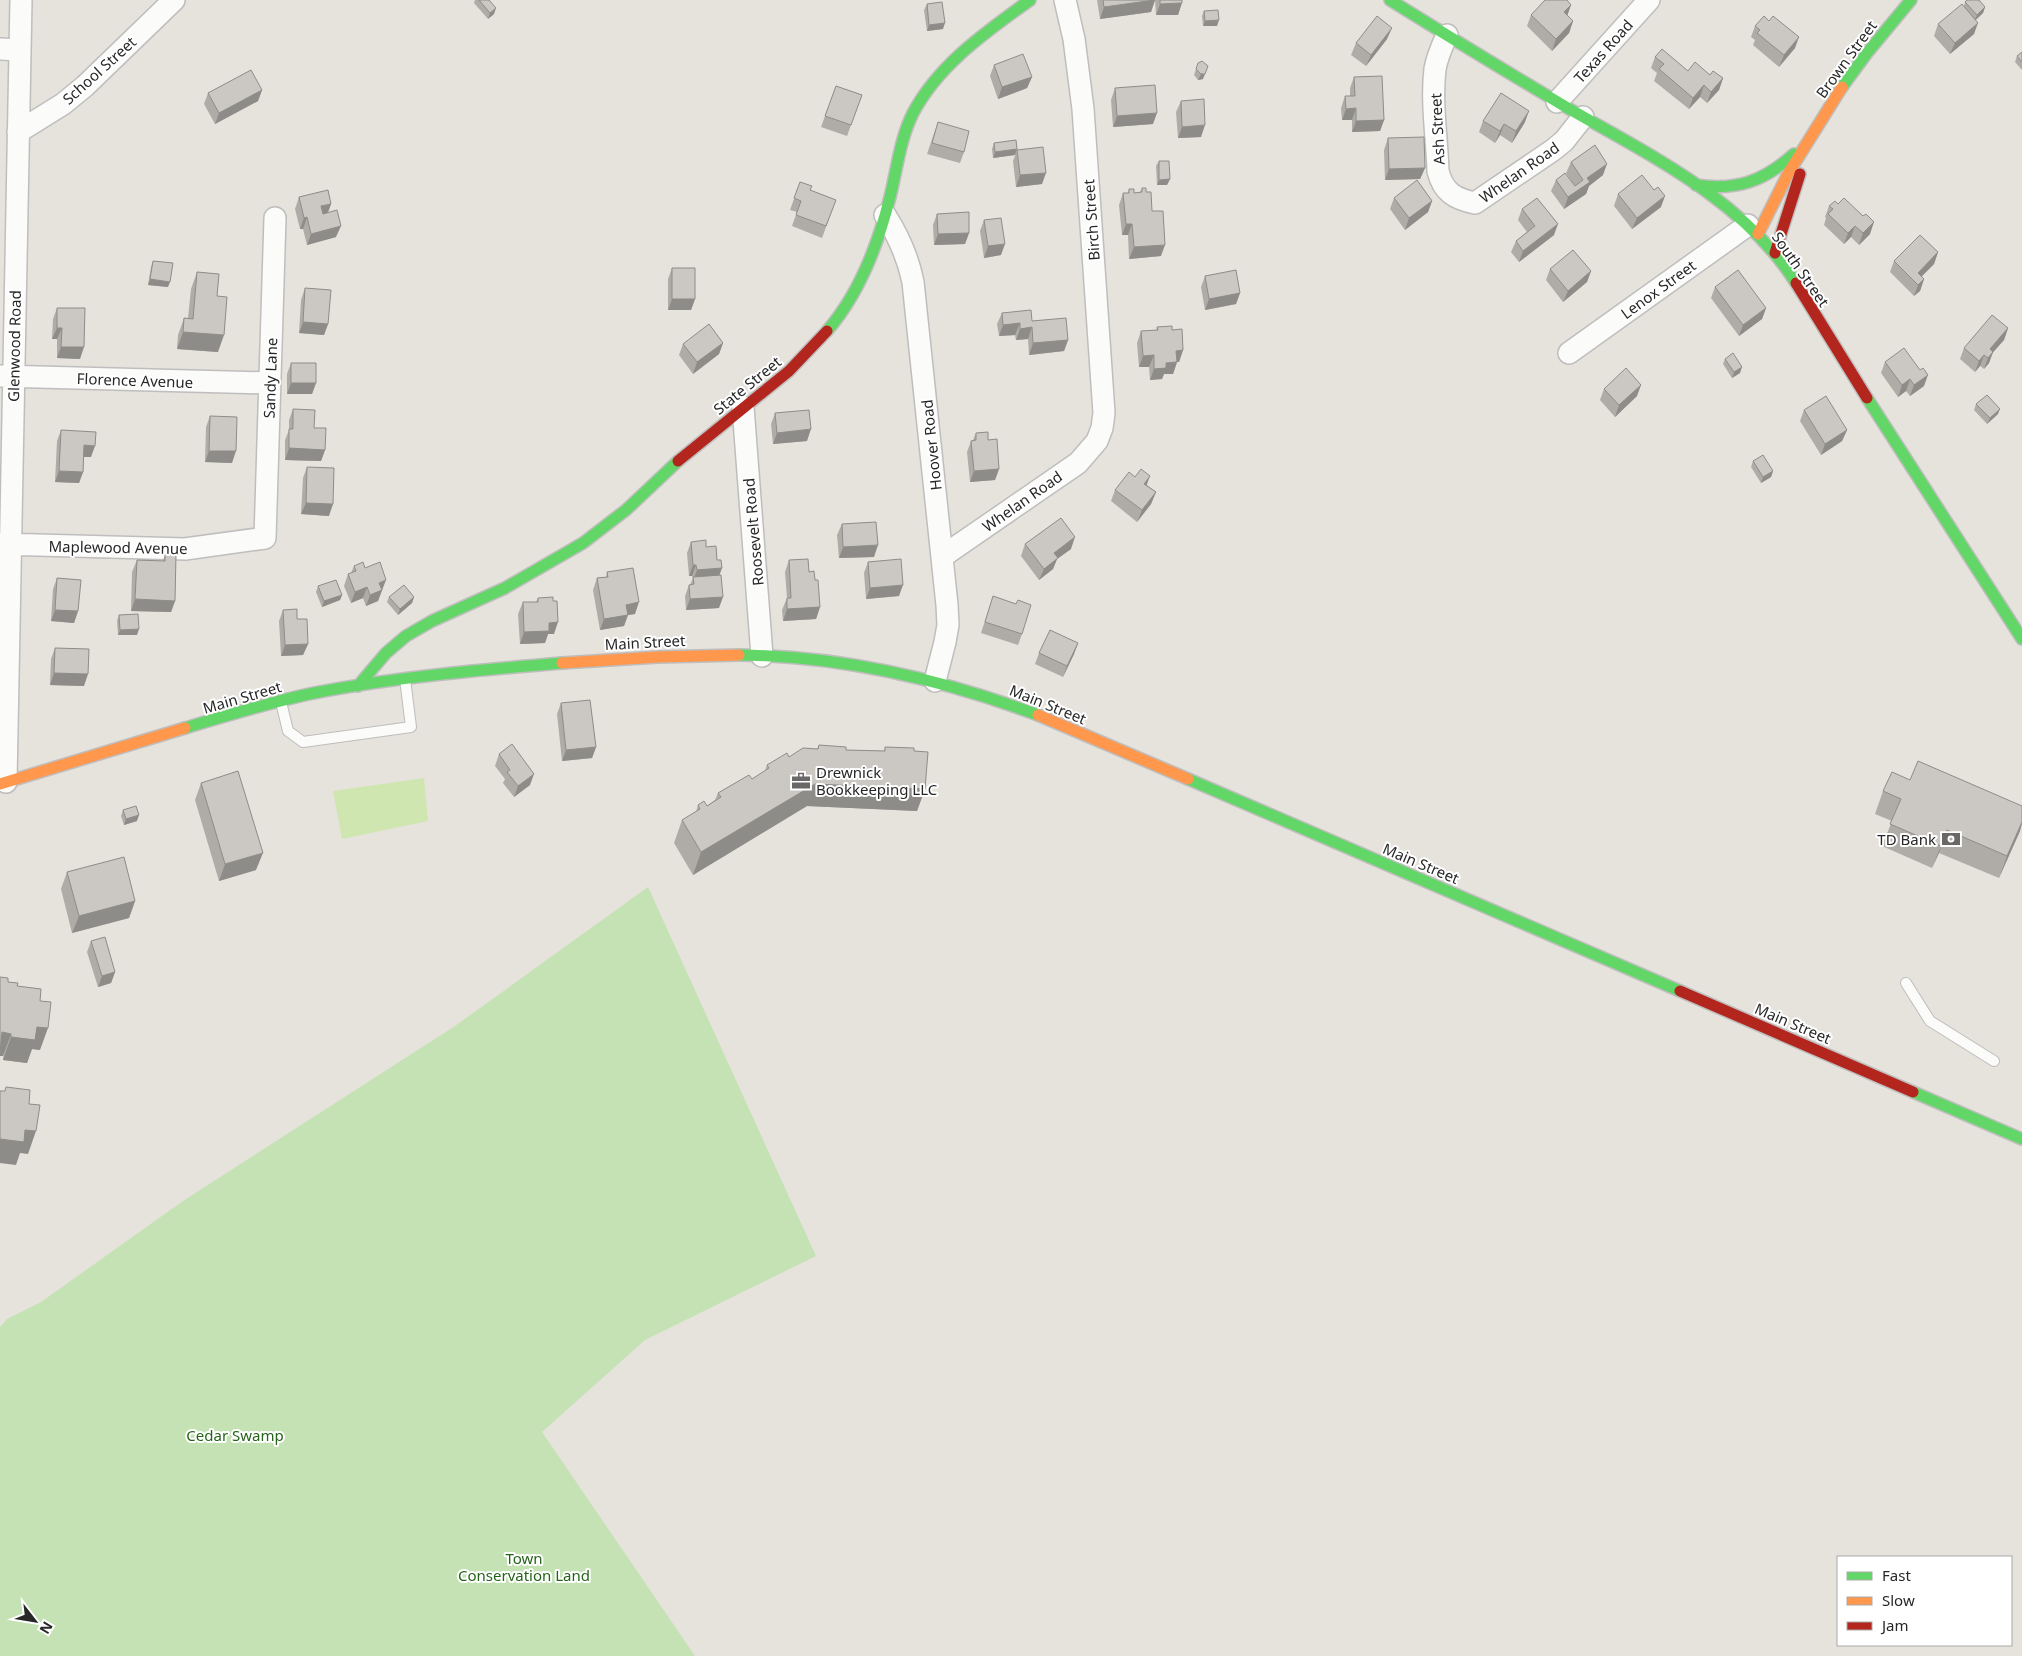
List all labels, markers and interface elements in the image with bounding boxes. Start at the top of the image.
street label: Texas Road [1569,15,1637,87]
street label: Brown Street [1811,16,1881,102]
street label: School Street [58,31,140,108]
street label: Ash Street [1425,92,1449,165]
street label: Whelan Road [1475,137,1563,207]
street label: Birch Street [1078,178,1104,261]
street label: South Street [1768,228,1834,311]
street label: Lenox Street [1616,255,1700,323]
street label: Glenwood Road [3,290,25,402]
street label: Sandy Lane [259,337,281,419]
street label: State Street [709,351,785,418]
street label: Florence Avenue [76,368,194,392]
street label: Hoover Road [916,399,946,491]
street label: Whelan Road [978,466,1066,536]
street label: Roosevelt Road [738,477,768,587]
street label: Maplewood Avenue [48,536,188,558]
street label: Main Street [604,630,687,654]
street label: Main Street [200,676,284,718]
street label: Main Street [1007,680,1090,729]
place label: Drewnick Bookkeeping LLC [816,762,938,799]
office icon: Drewnick Bookkeeping LLC [790,770,812,792]
bank icon: TD Bank [1940,828,1962,850]
place label: TD Bank [1877,829,1936,849]
street label: Main Street [1380,838,1463,888]
street label: Main Street [1752,998,1835,1048]
park label: Cedar Swamp [186,1425,284,1445]
park label: Town Conservation Land [458,1548,590,1585]
legend [1837,1556,2012,1646]
text: Fast [1882,1565,1911,1585]
text: Slow [1882,1590,1915,1610]
north arrow [10,1596,60,1646]
text: Jam [1880,1615,1909,1635]
text: N [35,1618,58,1638]

